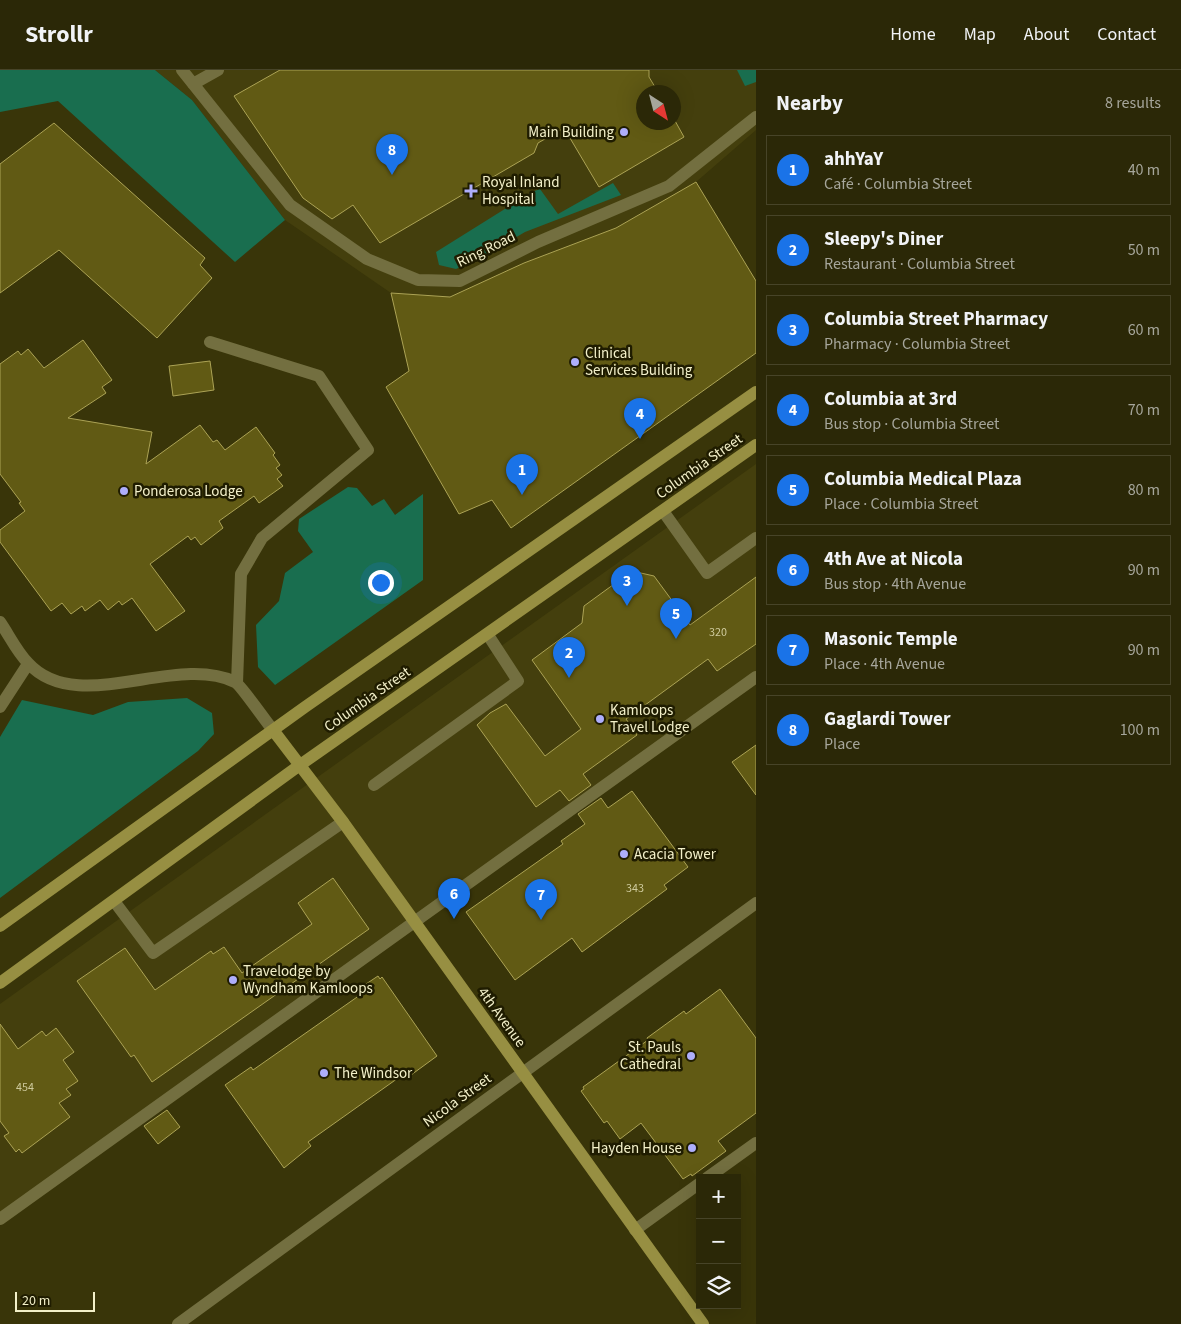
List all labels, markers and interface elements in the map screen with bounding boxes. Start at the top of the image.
text: Strollr [25,17,93,52]
text: Home [890,22,936,47]
text: Map [964,22,996,47]
text: About [1024,22,1069,47]
text: Contact [1097,22,1156,47]
north arrow [636,85,681,130]
text: Nearby [776,88,843,118]
text: 8 results [1105,92,1161,114]
place label: Main Building [528,122,614,143]
marker: Main Building [618,126,630,138]
pin: 8 [376,134,408,175]
text: ahhYaY [824,146,883,173]
text: 1 [789,159,797,181]
text: 40 m [1128,159,1160,181]
place label: Royal Inland Hospital [482,172,560,210]
text: Café · Columbia Street [824,173,972,195]
marker: Royal Inland Hospital [464,184,478,198]
street label: Ring Road [453,226,519,273]
text: Sleepy's Diner [824,226,943,253]
text: 2 [789,239,797,261]
text: 50 m [1128,239,1160,261]
text: Restaurant · Columbia Street [824,253,1015,275]
text: Columbia Street Pharmacy [824,306,1048,333]
text: 3 [789,319,797,341]
text: 60 m [1128,319,1160,341]
text: Pharmacy · Columbia Street [824,333,1010,355]
place label: Clinical Services Building [585,343,693,381]
marker: Clinical Services Building [569,356,581,368]
text: Columbia at 3rd [824,386,957,413]
pin: 4 [624,398,656,439]
text: 4 [789,399,797,421]
text: 70 m [1128,399,1160,421]
text: Bus stop · Columbia Street [824,413,1000,435]
street label: Columbia Street [652,429,747,504]
pin: 1 [506,454,538,495]
text: Columbia Medical Plaza [824,466,1022,493]
text: 5 [789,479,797,501]
text: 80 m [1128,479,1160,501]
place label: Ponderosa Lodge [134,481,243,502]
marker: Ponderosa Lodge [118,485,130,497]
text: Place · Columbia Street [824,493,978,515]
text: 4th Ave at Nicola [824,546,963,573]
text: 6 [789,559,797,581]
text: 90 m [1128,559,1160,581]
pin: 3 [611,565,643,606]
your location [368,570,394,596]
text: Bus stop · 4th Avenue [824,573,966,595]
pin: 5 [660,598,692,639]
house number: 320 [709,624,727,641]
text: Masonic Temple [824,626,958,653]
pin: 2 [553,637,585,678]
text: 7 [789,639,797,661]
text: 90 m [1128,639,1160,661]
text: Place · 4th Avenue [824,653,945,675]
street label: Columbia Street [320,662,415,737]
place label: Kamloops Travel Lodge [610,700,689,738]
text: Gaglardi Tower [824,706,951,733]
marker: Kamloops Travel Lodge [594,713,606,725]
text: 8 [789,719,797,741]
text: 100 m [1120,719,1160,741]
text: Place [824,733,860,755]
place label: Acacia Tower [634,844,717,865]
marker: Acacia Tower [618,848,630,860]
pin: 6 [438,878,470,919]
pin: 7 [525,879,557,920]
house number: 343 [626,880,644,897]
place label: Travelodge by Wyndham Kamloops [243,961,373,999]
marker: Travelodge by Wyndham Kamloops [227,974,239,986]
street label: 4th Avenue [473,983,531,1052]
place label: St. Pauls Cathedral [620,1037,681,1075]
marker: St. Pauls Cathedral [685,1050,697,1062]
place label: The Windsor [334,1063,413,1084]
marker: The Windsor [318,1067,330,1079]
street label: Nicola Street [419,1068,496,1132]
house number: 454 [16,1079,34,1096]
place label: Hayden House [591,1138,682,1159]
marker: Hayden House [686,1142,698,1154]
map controls [696,1174,741,1309]
button: + [696,1174,741,1219]
button: − [696,1219,741,1264]
button: layers [696,1264,741,1309]
scale bar [15,1289,95,1312]
text: 20 m [22,1291,50,1311]

